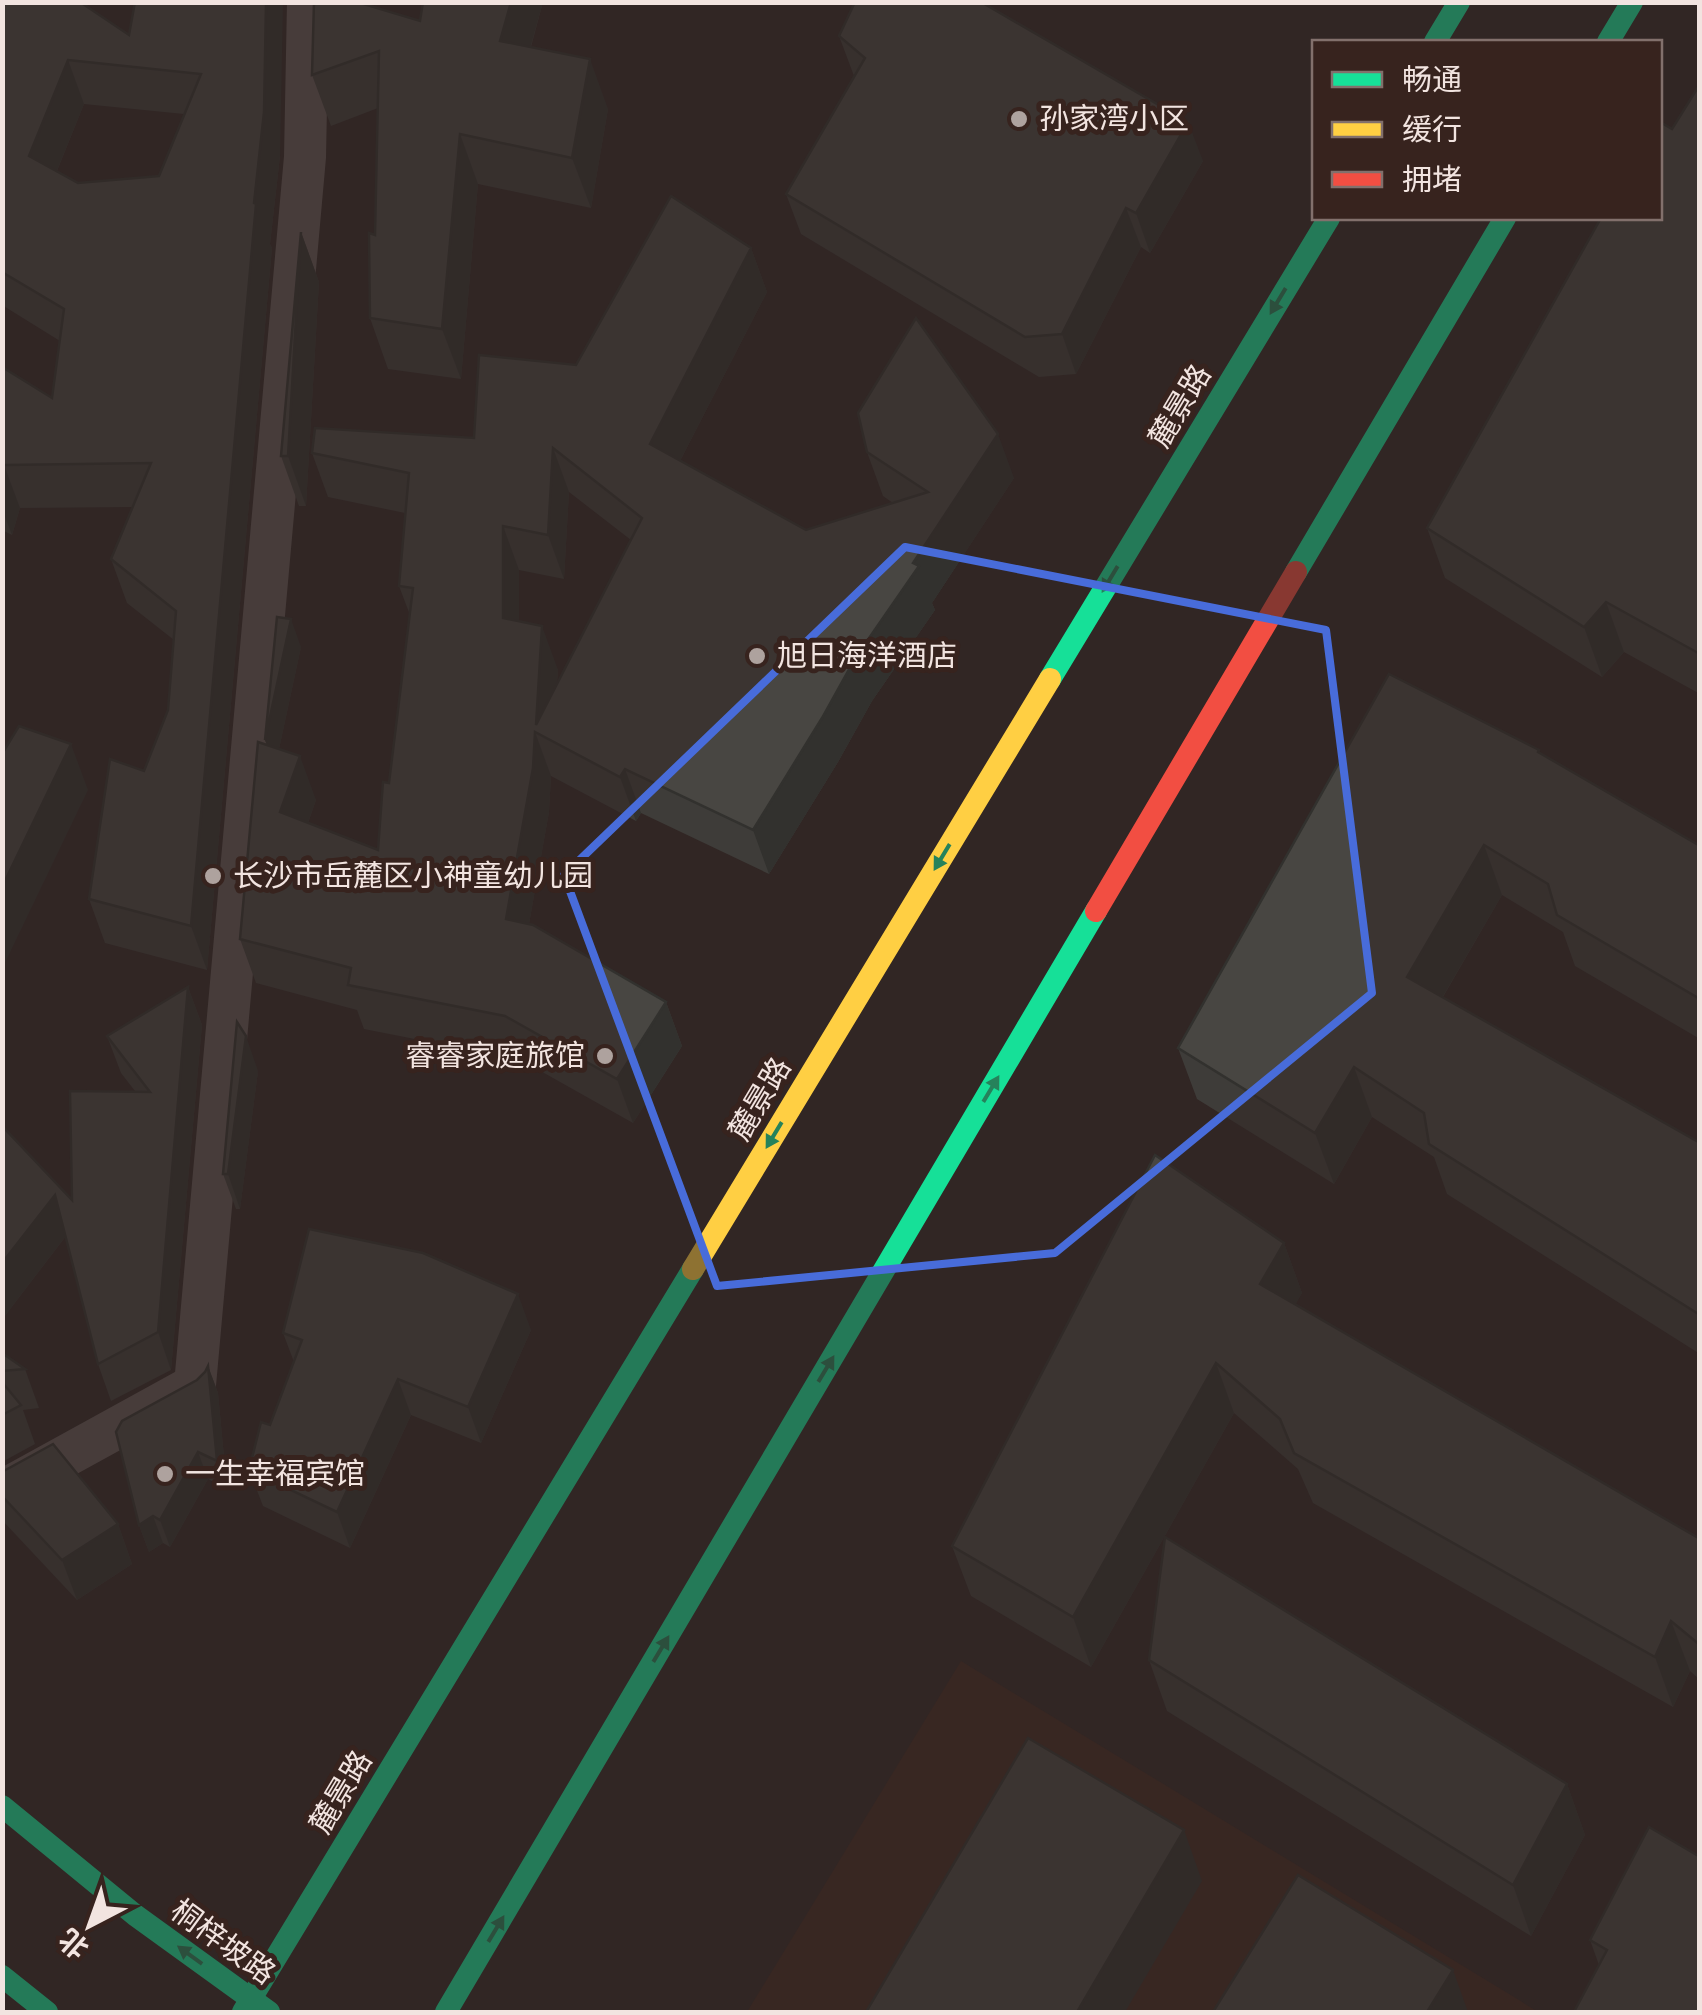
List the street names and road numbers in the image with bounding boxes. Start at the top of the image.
street label: 麓景路 [1140,357,1221,455]
street label: 麓景路 [720,1050,801,1148]
street label: 麓景路 [301,1743,382,1841]
street label: 桐梓坡路 [162,1891,283,1994]

